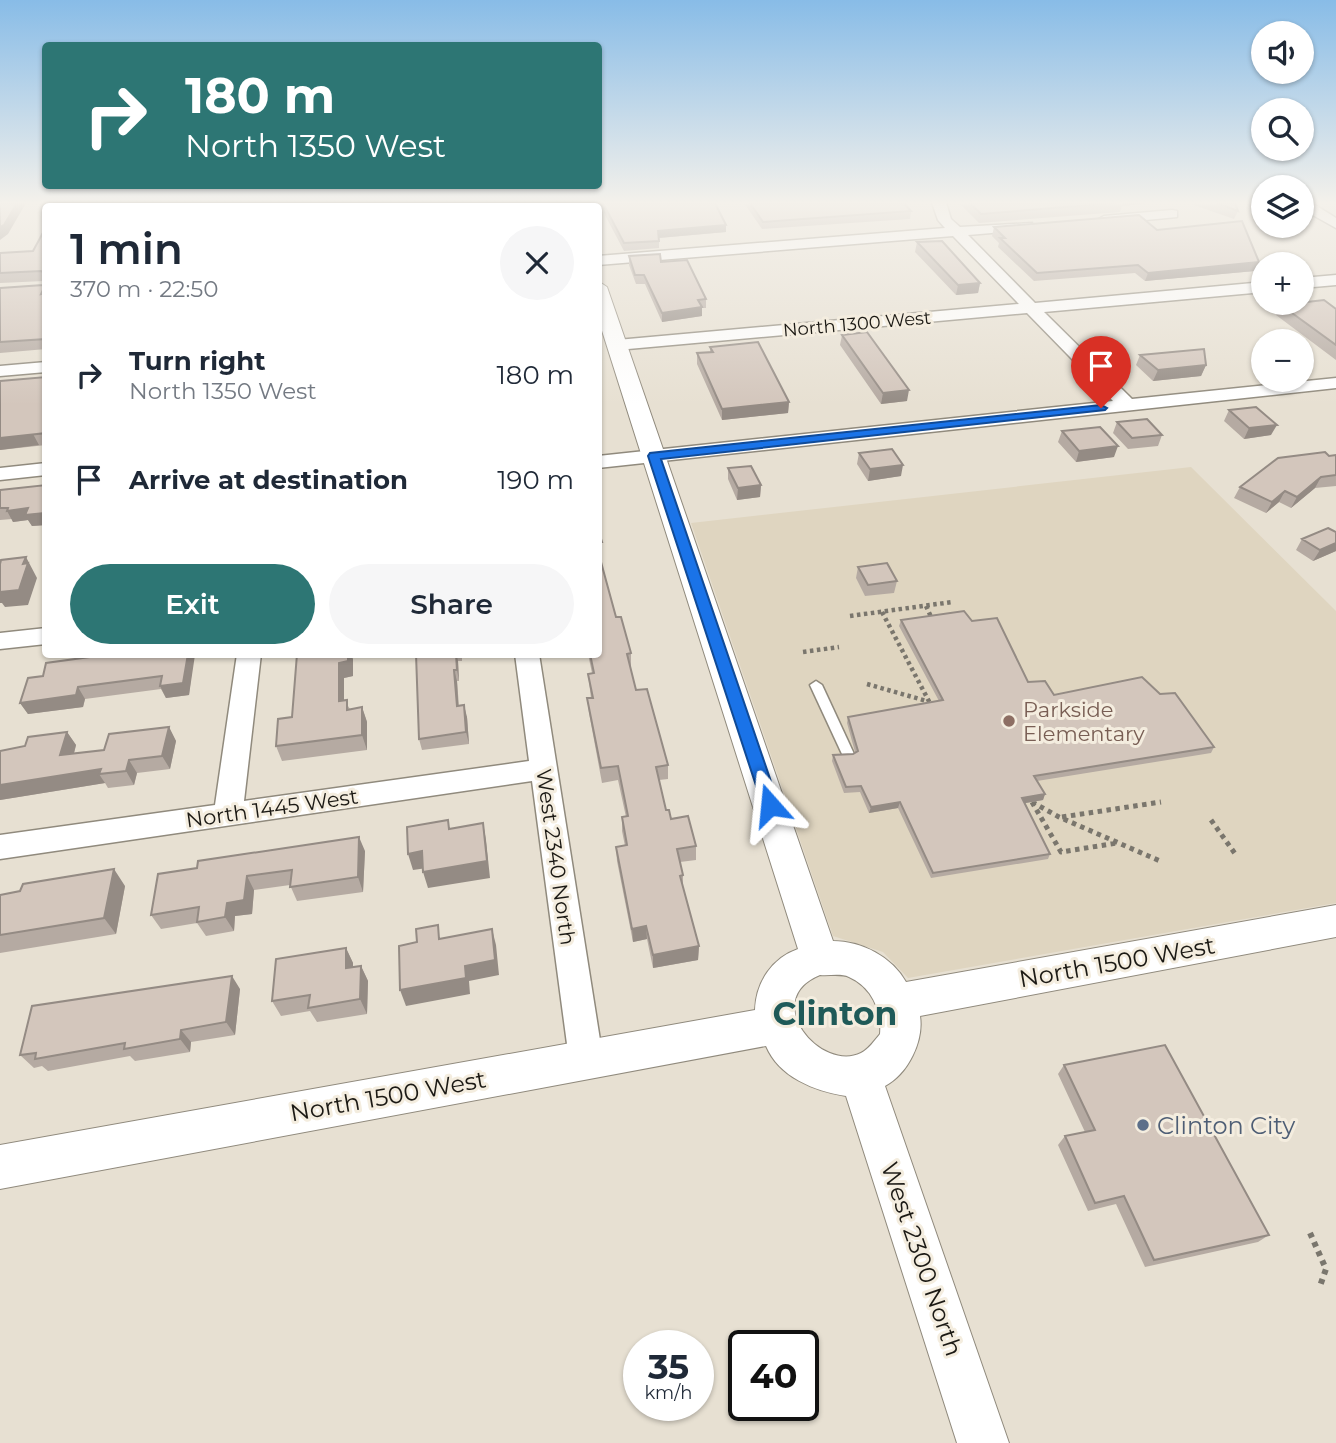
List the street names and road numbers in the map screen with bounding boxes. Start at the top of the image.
street label: North 1300 West [782,307,932,341]
street label: West 2340 North [531,767,581,947]
street label: North 1445 West [184,784,360,832]
street label: North 1500 West [1017,930,1217,994]
street label: North 1500 West [288,1064,488,1128]
street label: West 2300 North [875,1158,969,1360]

